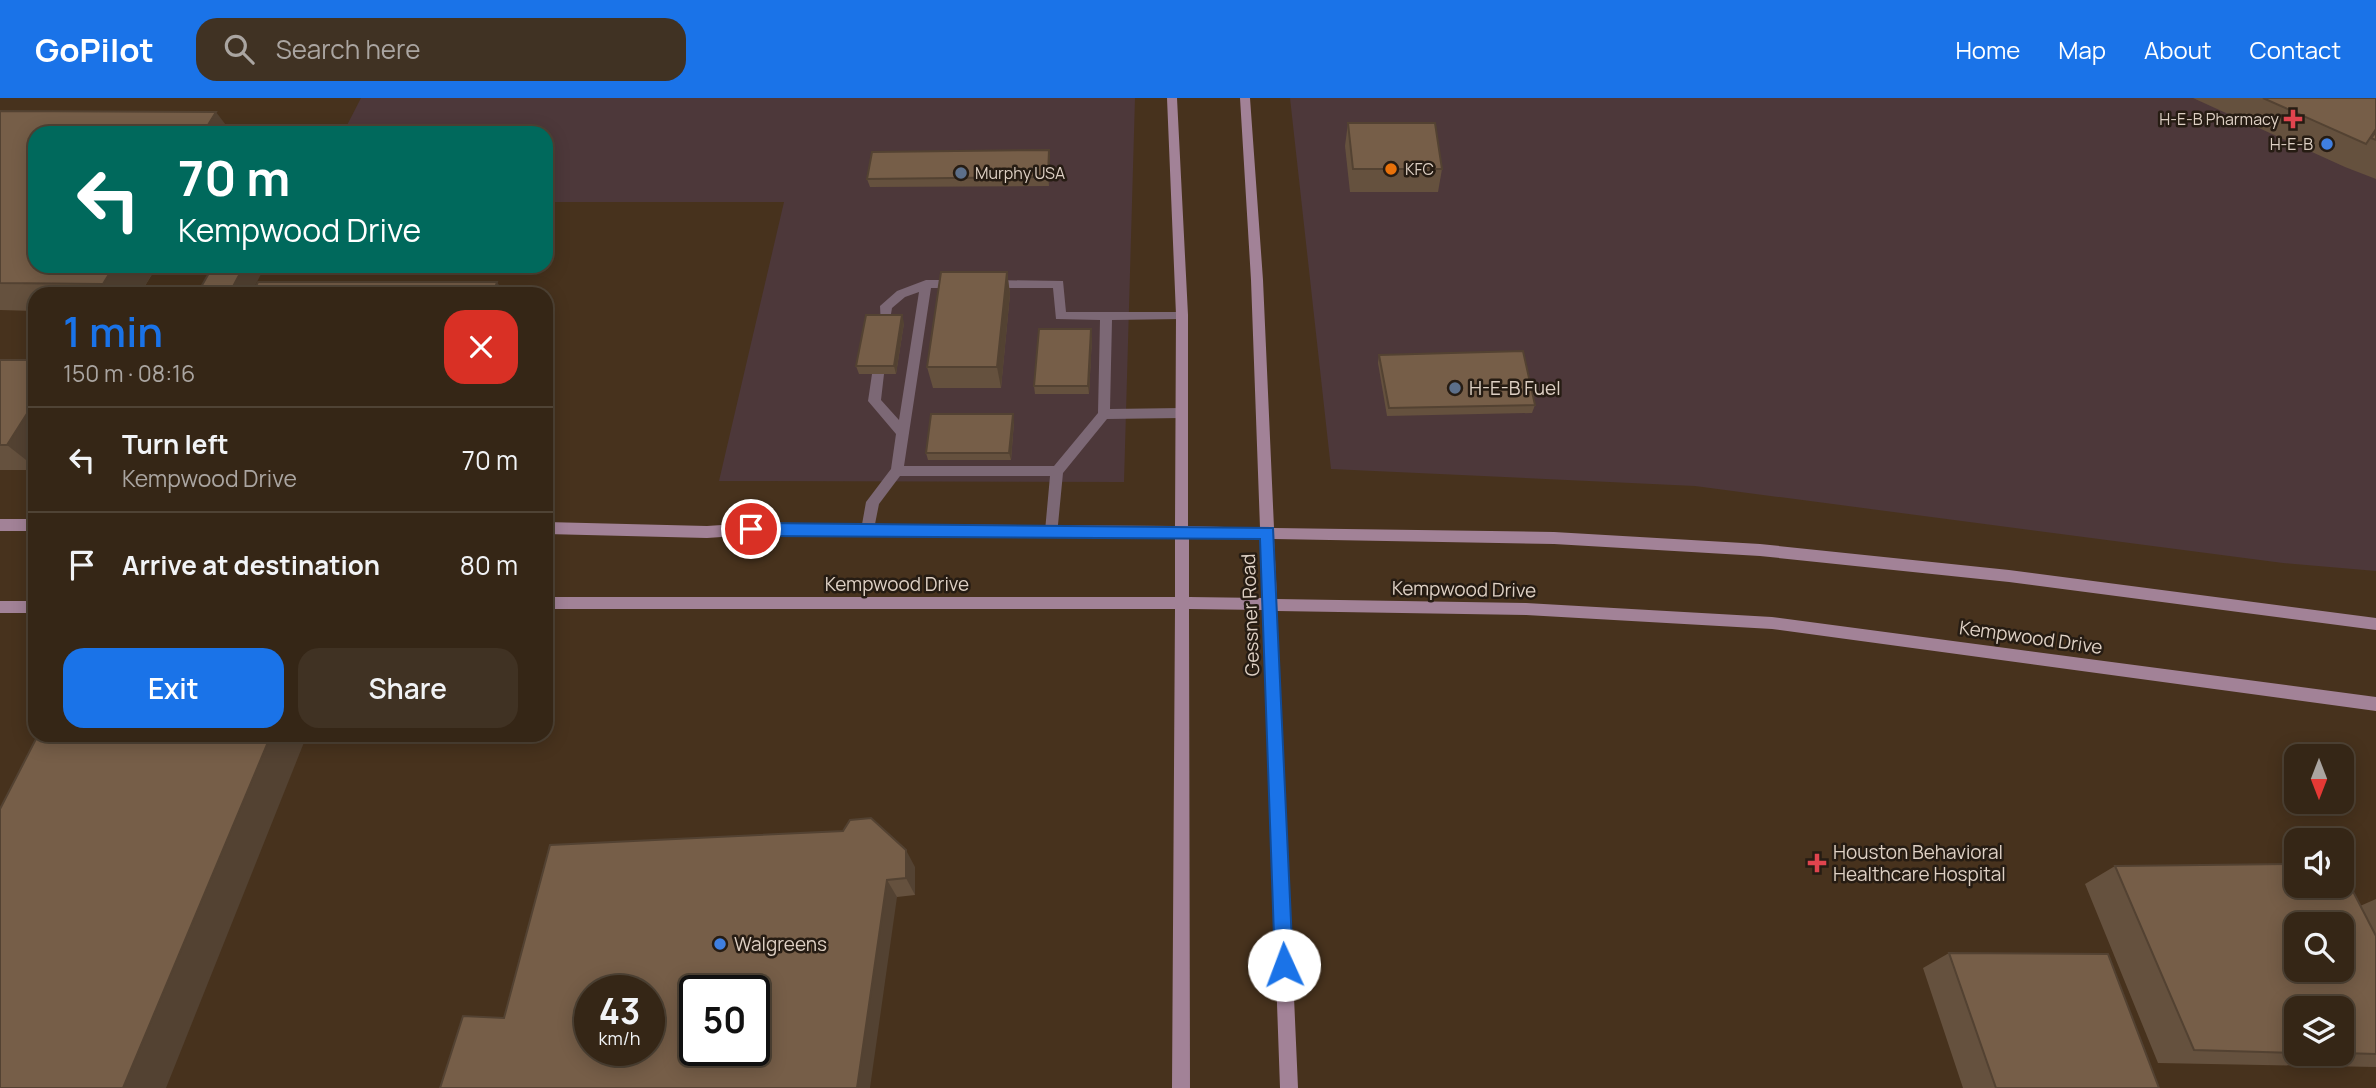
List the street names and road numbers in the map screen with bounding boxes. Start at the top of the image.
street label: Gessner Road [1235,553,1265,677]
street label: Kempwood Drive [825,571,969,597]
street label: Kempwood Drive [1392,575,1536,603]
street label: Kempwood Drive [1958,614,2104,660]

